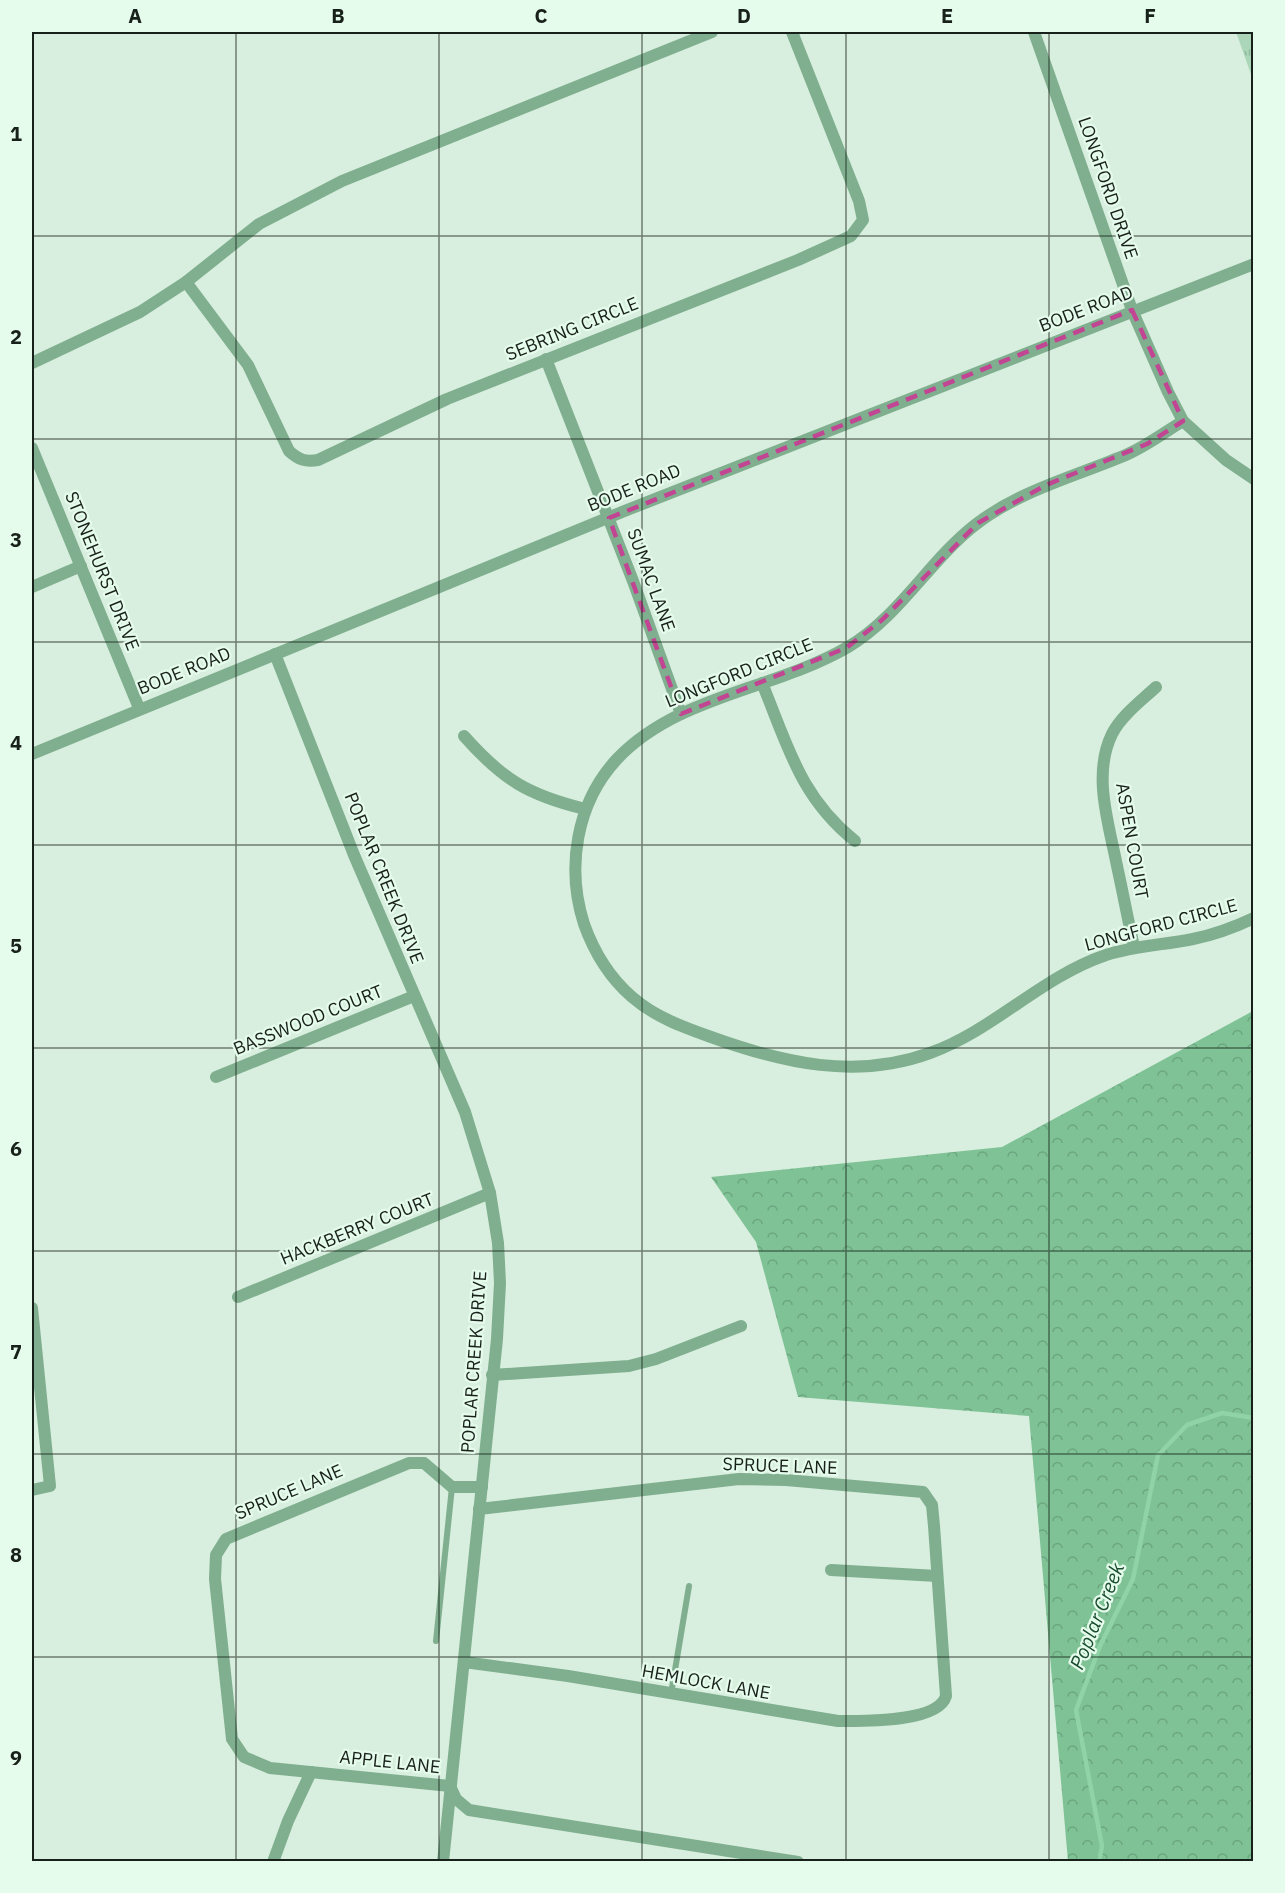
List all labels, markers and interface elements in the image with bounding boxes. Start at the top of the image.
text: A [128,2,142,29]
text: B [331,2,345,29]
text: C [534,2,548,29]
text: D [737,2,751,29]
text: E [941,2,953,29]
text: F [1144,2,1156,29]
street label: LONGFORD DRIVE [1073,114,1144,262]
text: 1 [10,120,22,147]
street label: BODE ROAD [1036,280,1136,337]
street label: SEBRING CIRCLE [502,291,642,366]
text: 2 [10,323,22,350]
street label: BODE ROAD [584,458,684,517]
street label: STONEHURST DRIVE [60,488,145,654]
street label: SUMAC LANE [622,525,681,635]
text: 3 [10,526,22,553]
street label: LONGFORD CIRCLE [662,632,816,713]
street label: BODE ROAD [134,641,234,700]
text: 4 [10,729,22,756]
street label: ASPEN COURT [1111,781,1154,901]
street label: POPLAR CREEK DRIVE [340,789,429,967]
street label: LONGFORD CIRCLE [1082,893,1240,956]
text: 5 [10,932,22,959]
street label: BASSWOOD COURT [230,979,386,1060]
text: 6 [10,1135,22,1162]
street label: HACKBERRY COURT [277,1187,437,1270]
street label: POPLAR CREEK DRIVE [456,1270,491,1454]
text: 7 [10,1338,22,1365]
street label: SPRUCE LANE [722,1452,838,1479]
street label: SPRUCE LANE [231,1459,346,1525]
text: 8 [10,1541,22,1568]
water label: Poplar Creek [1063,1558,1130,1673]
street label: HEMLOCK LANE [640,1659,772,1704]
text: 9 [10,1744,22,1771]
street label: APPLE LANE [339,1745,442,1778]

